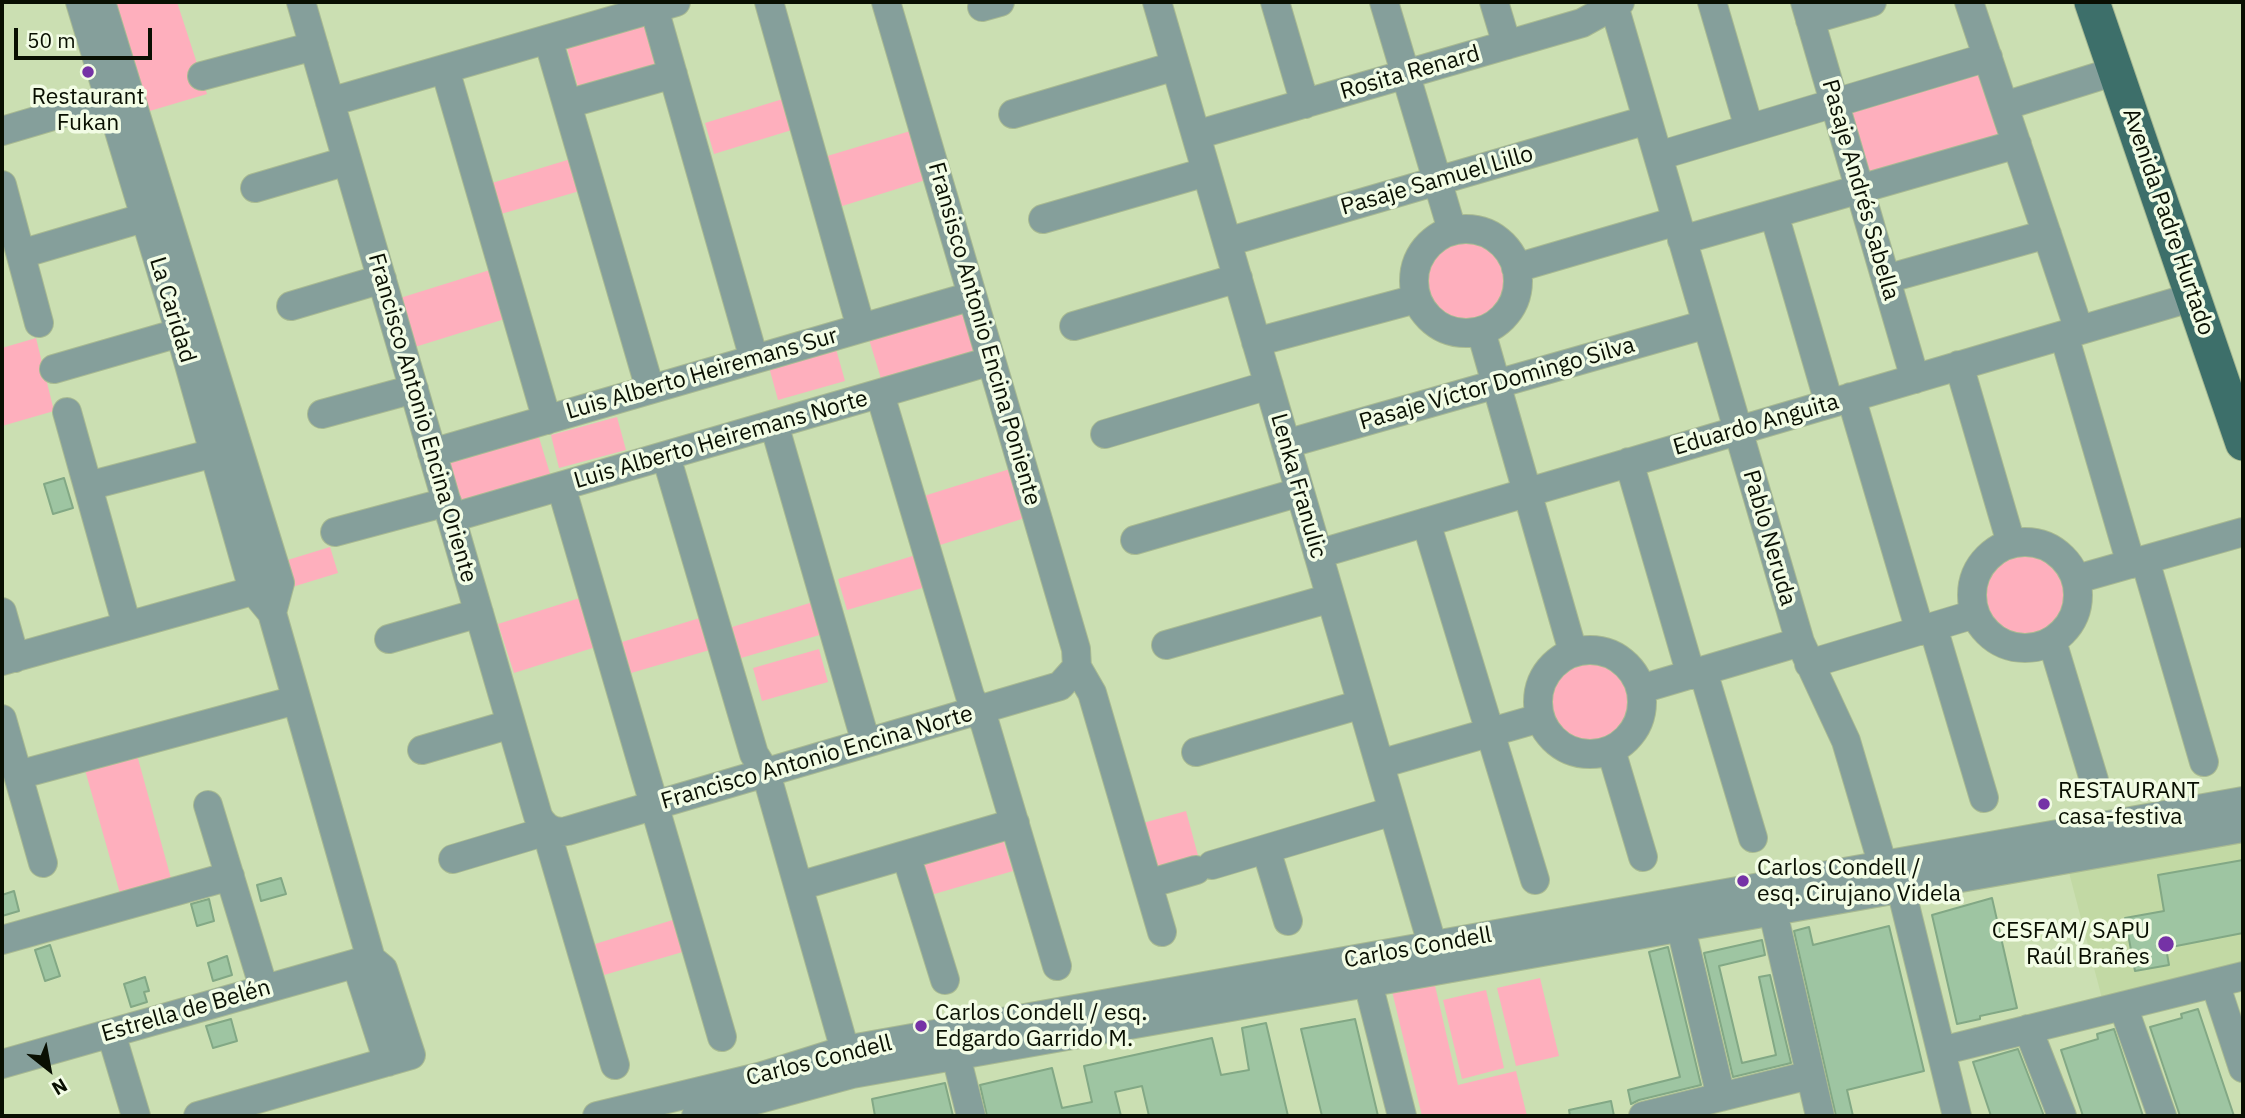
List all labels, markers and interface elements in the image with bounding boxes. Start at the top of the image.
scale bar [18,14,156,58]
text: 50 m [27,26,76,54]
street label: Rosita Renard [1337,40,1483,106]
marker: Restaurant Fukan [80,64,96,80]
street label: Pasaje Andrés Sabella [1815,76,1905,304]
place label: Restaurant Fukan [31,83,145,137]
street label: Avenida Padre Hurtado [2116,105,2220,339]
street label: Pasaje Samuel Lillo [1338,140,1536,222]
street label: Fransisco Antonio Encina Poniente [922,159,1046,509]
street label: Francisco Antonio Encina Oriente [362,250,482,586]
street label: La Caridad [143,254,201,366]
street label: Luis Alberto Heiremans Sur [563,322,841,426]
street label: Pasaje Víctor Domingo Silva [1356,331,1638,437]
street label: Luis Alberto Heiremans Norte [571,385,871,495]
street label: Eduardo Anguita [1670,388,1842,462]
street label: Lenka Franulic [1264,410,1332,562]
street label: Pablo Neruda [1736,467,1802,609]
street label: Francisco Antonio Encina Norte [658,700,976,816]
place label: RESTAURANT casa-festiva [2058,777,2200,831]
marker: RESTAURANT casa-festiva [2036,796,2052,812]
place label: Carlos Condell / esq. Cirujano Videla [1757,854,1961,908]
marker: Carlos Condell / esq. Cirujano Videla [1735,873,1751,889]
place label: CESFAM/ SAPU Raúl Brañes [1992,917,2150,971]
street label: Carlos Condell [1342,921,1494,975]
marker: CESFAM/ SAPU Raúl Brañes [2156,934,2176,954]
street label: Estrella de Belén [98,974,274,1048]
place label: Carlos Condell / esq. Edgardo Garrido M. [935,999,1147,1053]
marker: Carlos Condell / esq. Edgardo Garrido M. [913,1018,929,1034]
street label: Carlos Condell [743,1030,895,1092]
north arrow [14,1034,84,1104]
text: N [48,1073,72,1101]

